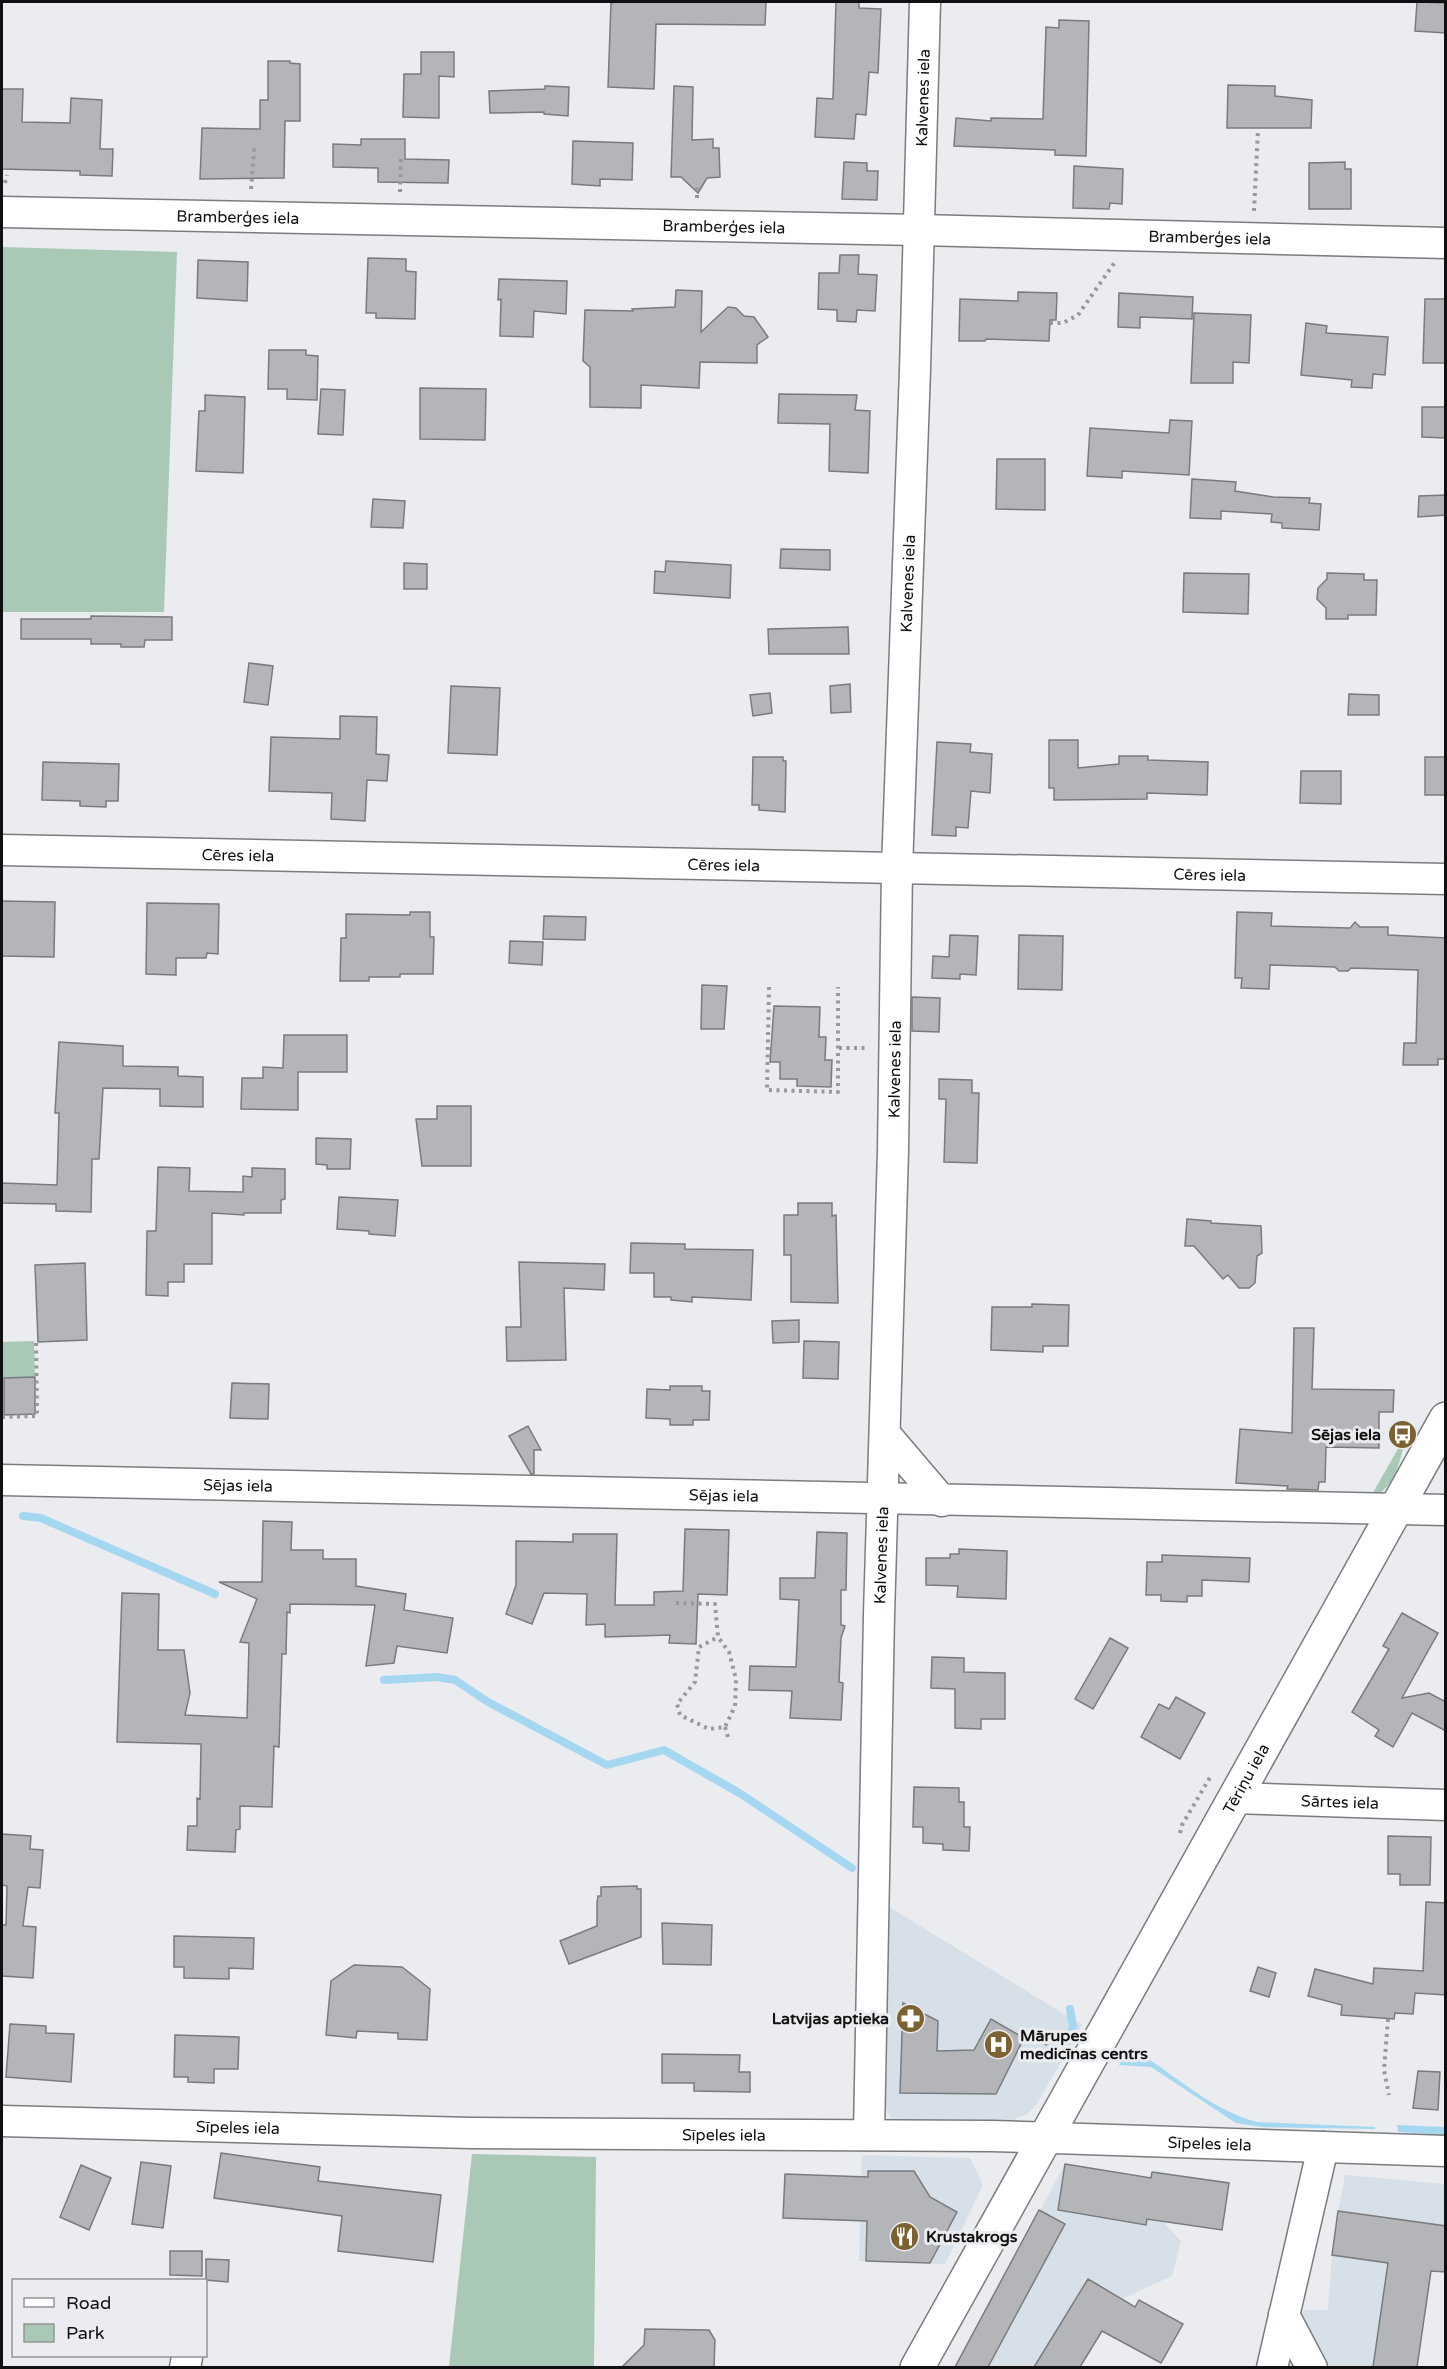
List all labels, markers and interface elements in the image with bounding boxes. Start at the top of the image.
street label: Kalvenes iela [912,49,935,147]
street label: Bramberģes iela [176,206,300,229]
street label: Bramberģes iela [662,216,786,238]
street label: Bramberģes iela [1148,227,1271,250]
street label: Kalvenes iela [897,534,920,633]
street label: Cēres iela [201,845,275,866]
street label: Cēres iela [687,855,760,876]
street label: Cēres iela [1173,865,1246,886]
street label: Kalvenes iela [884,1020,906,1118]
bus stop icon: Sējas iela [1386,1418,1418,1450]
place label: Sējas iela [1311,1425,1381,1445]
street label: Sējas iela [203,1475,273,1497]
street label: Sējas iela [689,1485,759,1507]
street label: Kalvenes iela [870,1506,893,1604]
street label: Tēriņu iela [1219,1740,1274,1818]
street label: Sārtes iela [1301,1791,1379,1814]
pharmacy icon: Latvijas aptieka [894,2002,926,2034]
place label: Latvijas aptieka [772,2009,889,2029]
place label: Mārupes medicīnas centrs [1020,2026,1148,2064]
hospital icon: Mārupes medicīnas centrs [983,2028,1015,2060]
street label: Sīpeles iela [196,2117,280,2139]
street label: Sīpeles iela [682,2125,766,2146]
street label: Sīpeles iela [1167,2133,1252,2156]
restaurant icon: Krustakrogs [889,2220,921,2252]
place label: Krustakrogs [926,2227,1018,2247]
legend [12,2279,207,2357]
text: Road [66,2292,111,2314]
text: Park [66,2322,105,2344]

